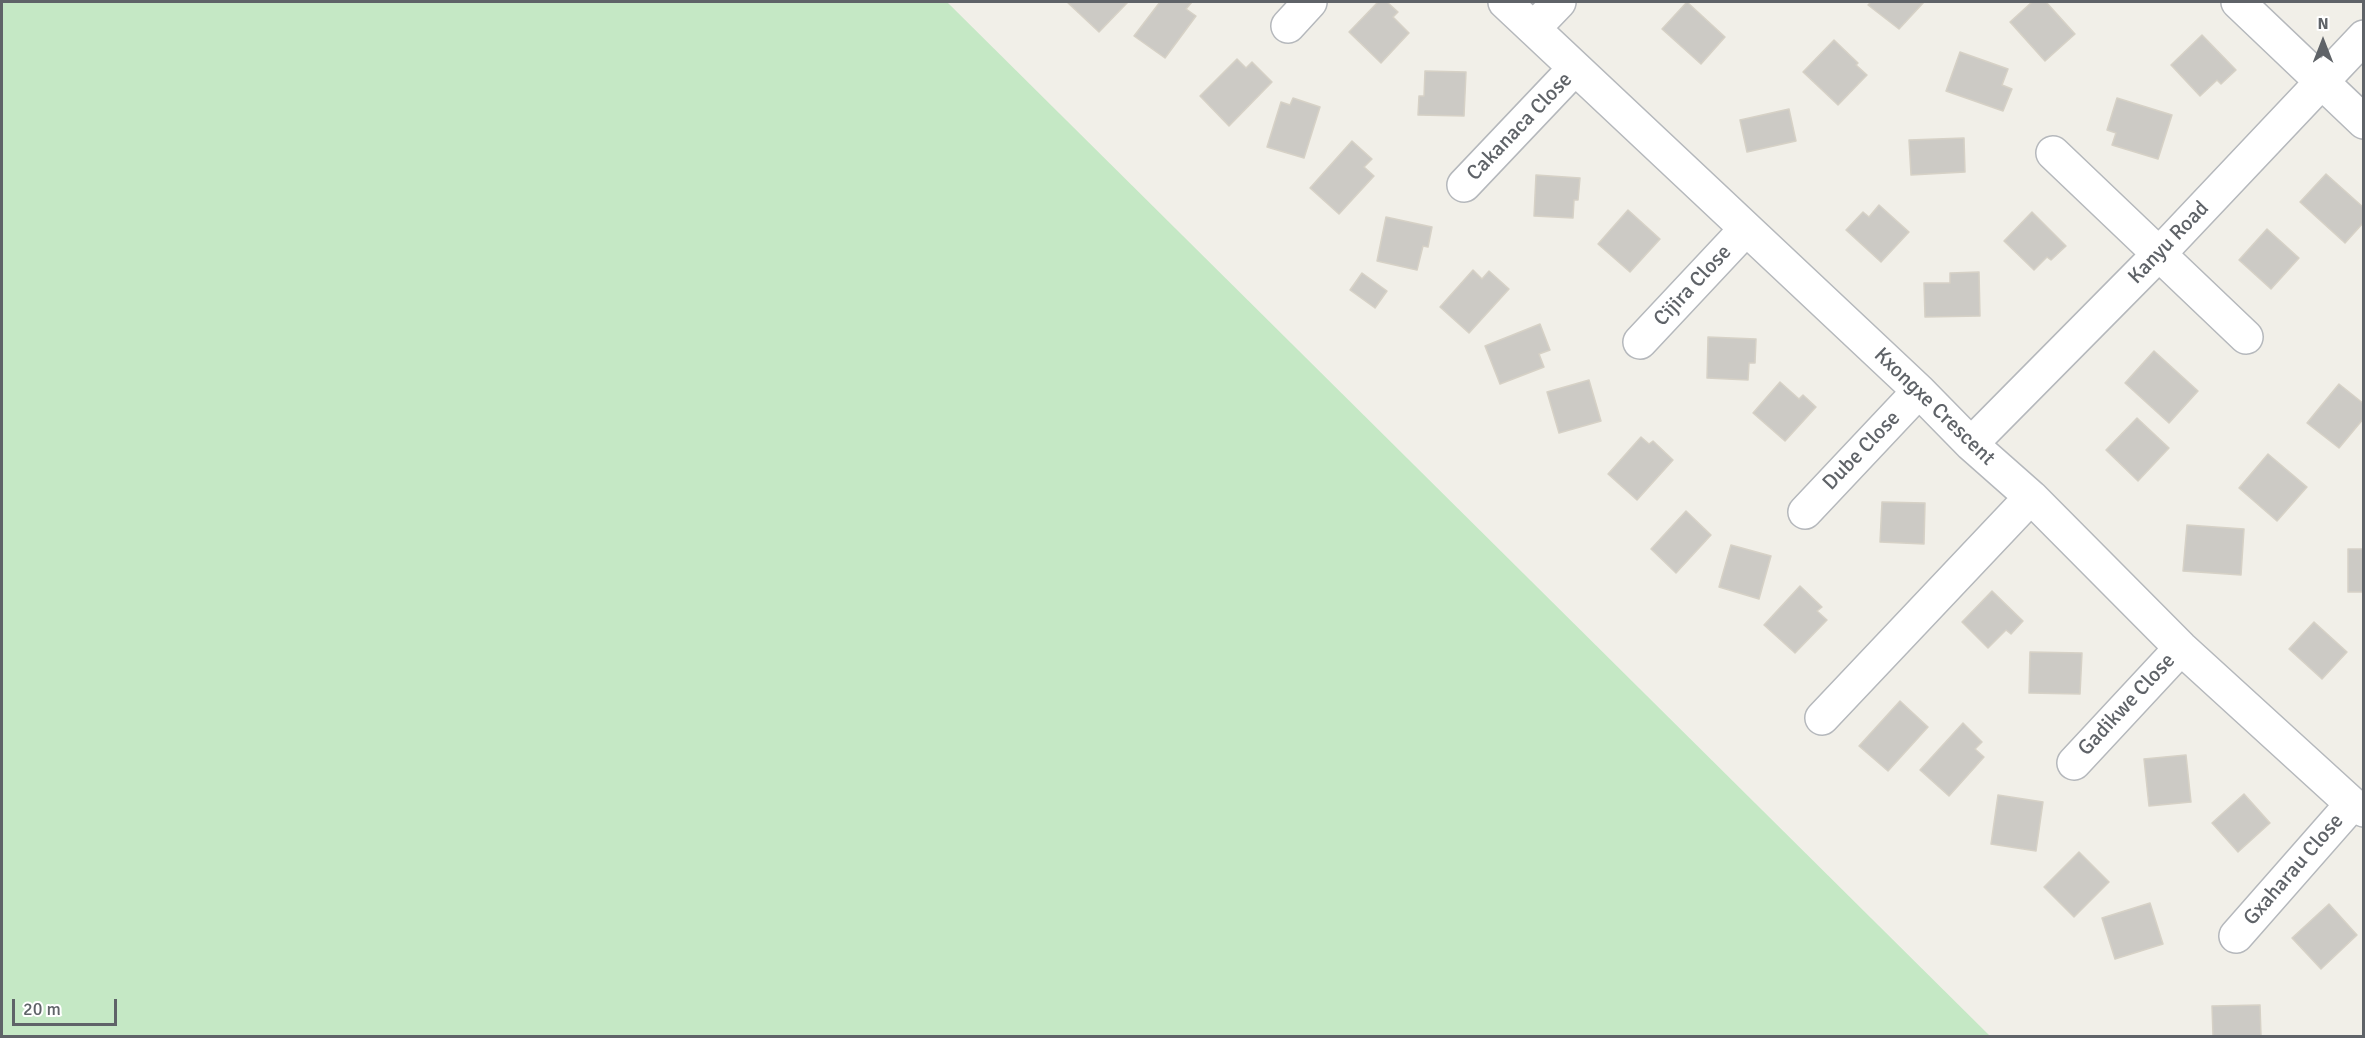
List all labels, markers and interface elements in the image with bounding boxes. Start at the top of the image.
north arrow [2293,12,2353,72]
text: N [2317,14,2329,34]
street label: Cakanaca Close [1462,68,1578,186]
street label: Kanyu Road [2123,196,2215,290]
street label: Cijira Close [1649,240,1737,332]
street label: Kxongxe Crescent [1868,343,2000,471]
street label: Dube Close [1818,406,1906,496]
street label: Gadikwe Close [2073,649,2181,761]
street label: Gxaharau Close [2239,809,2349,931]
scale bar [15,987,120,1025]
text: 20 m [23,998,61,1020]

